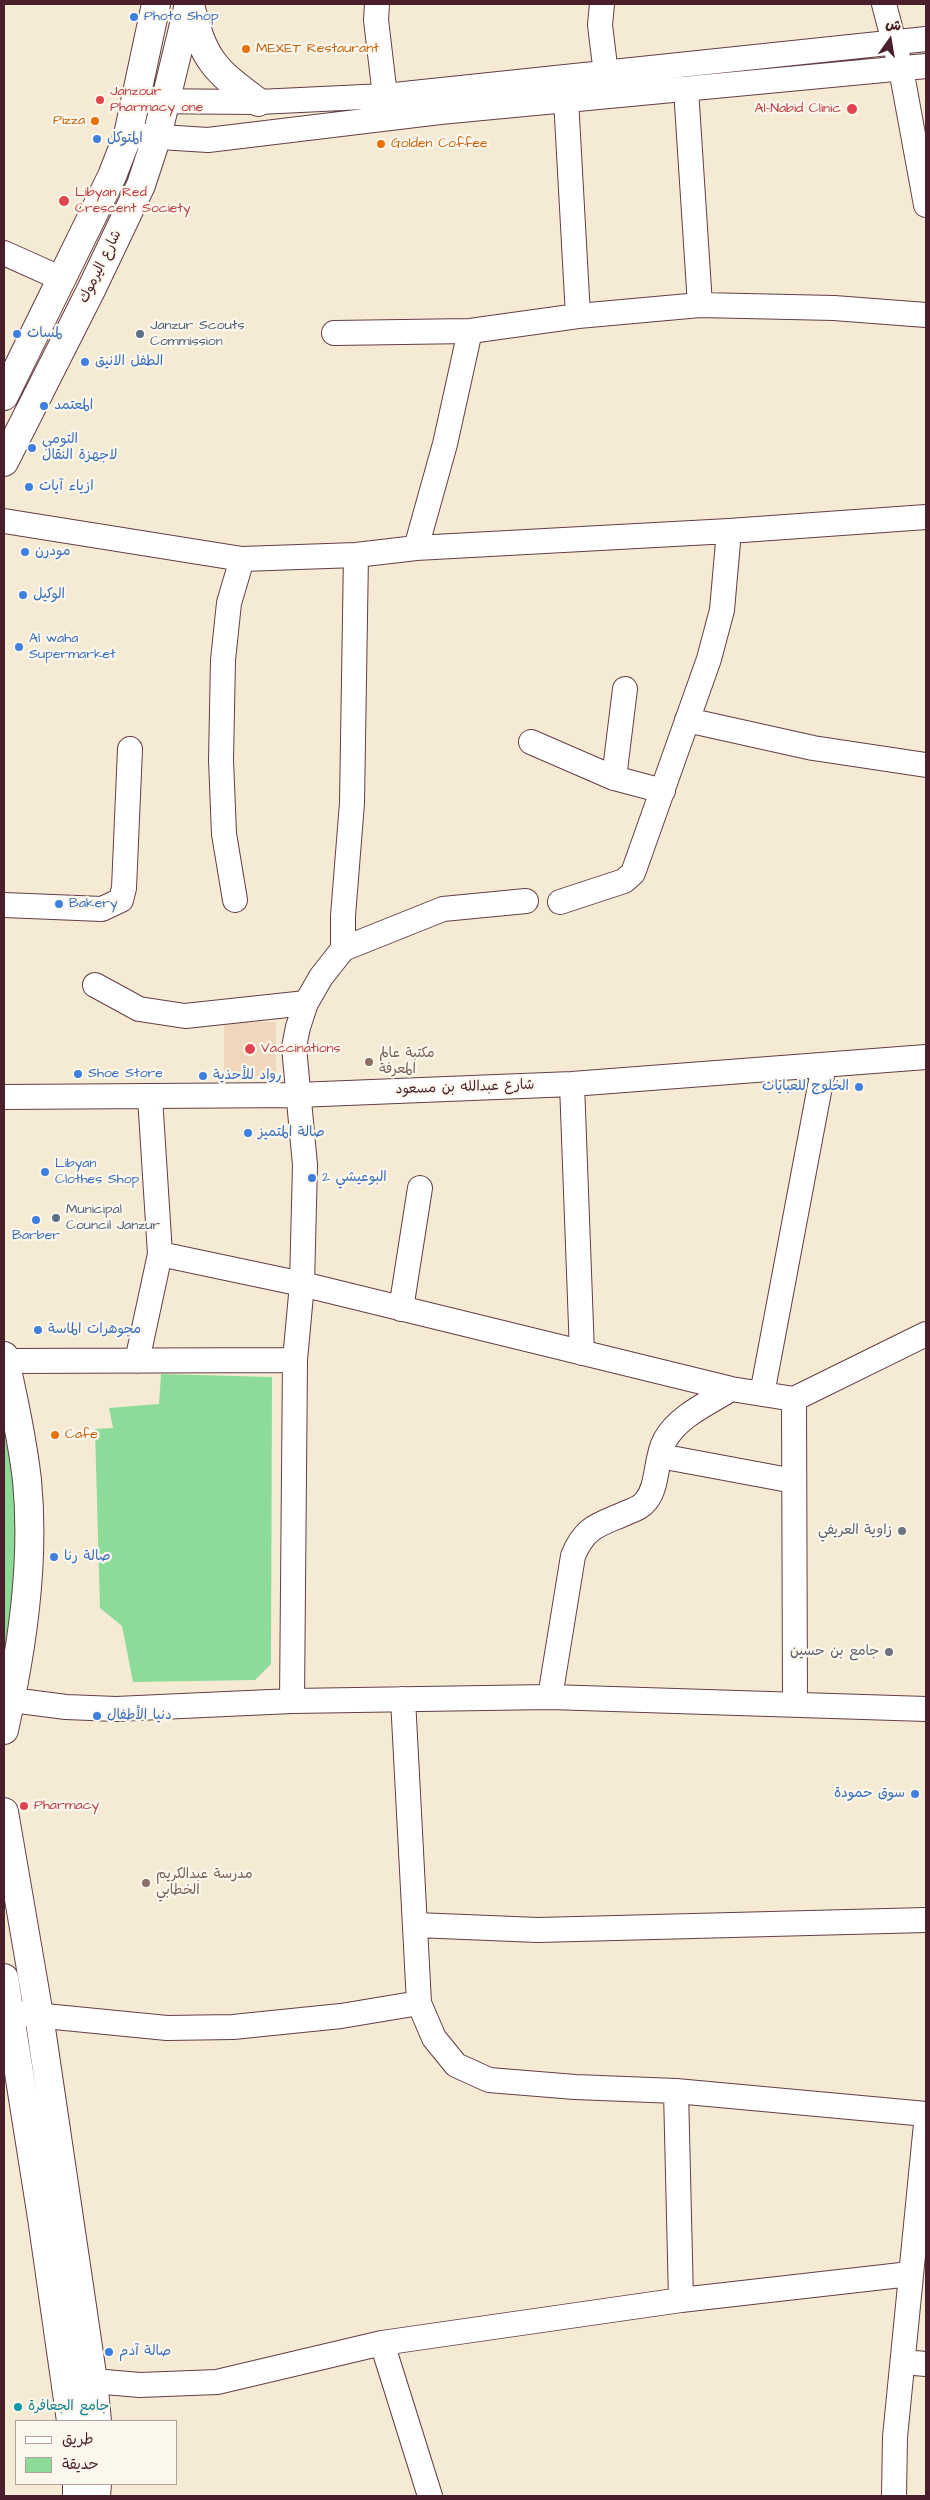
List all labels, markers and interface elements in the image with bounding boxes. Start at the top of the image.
place label: Photo Shop [144,9,218,25]
marker: Photo Shop [128,11,140,23]
text: ش [884,14,903,37]
north arrow [865,15,915,65]
place label: MEXET Restaurant [256,41,379,57]
marker: MEXET Restaurant [240,43,252,55]
place label: Janzour Pharmacy one [110,84,203,116]
marker: Janzour Pharmacy one [94,94,106,106]
place label: Al-Nabid Clinic [755,101,841,117]
marker: Al-Nabid Clinic [845,102,859,116]
place label: Pizza [53,113,85,129]
marker: Pizza [89,115,101,127]
place label: المتوكل [107,131,143,147]
marker: المتوكل [91,133,103,145]
place label: Golden Coffee [391,136,488,152]
marker: Golden Coffee [375,138,387,150]
place label: Libyan Red Crescent Society [75,185,191,218]
marker: Libyan Red Crescent Society [57,194,71,208]
street label: شارع اليرموك [76,228,126,306]
place label: Janzur Scouts Commission [150,318,244,351]
place label: لمسات [27,326,62,342]
marker: لمسات [11,328,23,340]
marker: Janzur Scouts Commission [134,328,146,340]
place label: الطفل الانيق [95,354,163,370]
marker: الطفل الانيق [79,356,91,368]
place label: المعتمد [54,398,93,414]
marker: المعتمد [38,400,50,412]
place label: التومي لاجهزة النقال [42,432,117,464]
marker: التومي لاجهزة النقال [26,442,38,454]
place label: ازياء آيات [39,479,94,495]
marker: ازياء آيات [23,481,35,493]
place label: مودرن [35,544,71,560]
marker: مودرن [19,546,31,558]
place label: الوكيل [33,587,65,603]
marker: الوكيل [17,589,29,601]
place label: Al waha Supermarket [29,631,116,664]
marker: Al waha Supermarket [13,641,25,653]
place label: Bakery [69,896,118,912]
marker: Bakery [53,898,65,910]
place label: Vaccinations [261,1041,341,1057]
marker: Vaccinations [243,1042,257,1056]
place label: مكتبة عالم المعرفة [379,1046,435,1078]
marker: مكتبة عالم المعرفة [363,1056,375,1068]
place label: Shoe Store [88,1066,163,1082]
marker: Shoe Store [72,1068,84,1080]
place label: رواد للأحذية [213,1068,282,1084]
marker: رواد للأحذية [197,1070,209,1082]
street label: شارع عبدالله بن مسعود [395,1077,535,1099]
place label: الخلوج للعبايات [762,1079,849,1095]
marker: الخلوج للعبايات [853,1081,865,1093]
place label: صالة المتميز [258,1125,325,1141]
marker: صالة المتميز [242,1127,254,1139]
place label: Libyan Clothes Shop [55,1156,139,1188]
marker: Libyan Clothes Shop [39,1166,51,1178]
place label: البوعيشي 2 [322,1170,387,1186]
marker: البوعيشي 2 [306,1172,318,1184]
place label: Municipal Council Janzur [66,1202,160,1234]
marker: Municipal Council Janzur [50,1212,62,1224]
marker: Barber [30,1214,42,1226]
place label: Barber [12,1228,60,1244]
place label: مجوهرات الماسة [48,1322,141,1338]
marker: مجوهرات الماسة [32,1324,44,1336]
place label: Cafe [65,1427,98,1443]
marker: Cafe [49,1429,61,1441]
place label: زاوية العريفي [818,1523,892,1539]
marker: زاوية العريفي [896,1525,908,1537]
place label: صالة رنا [64,1549,111,1565]
marker: صالة رنا [48,1551,60,1563]
place label: جامع بن حسين [790,1644,879,1660]
marker: جامع بن حسين [883,1646,895,1658]
place label: دنيا الأطفال [107,1708,172,1724]
marker: دنيا الأطفال [91,1710,103,1722]
place label: سوق حمودة [834,1786,905,1802]
marker: سوق حمودة [909,1788,921,1800]
place label: Pharmacy [34,1798,99,1814]
marker: Pharmacy [18,1800,30,1812]
place label: مدرسة عبدالكريم الخطابي [156,1867,253,1900]
marker: مدرسة عبدالكريم الخطابي [140,1877,152,1889]
place label: صالة آدم [119,2344,171,2360]
marker: صالة آدم [103,2346,115,2358]
place label: جامع الجعافرة [28,2399,109,2415]
marker: جامع الجعافرة [12,2401,24,2413]
legend [15,2420,178,2485]
text: طريق [62,2429,94,2450]
text: حديقة [62,2454,99,2475]

